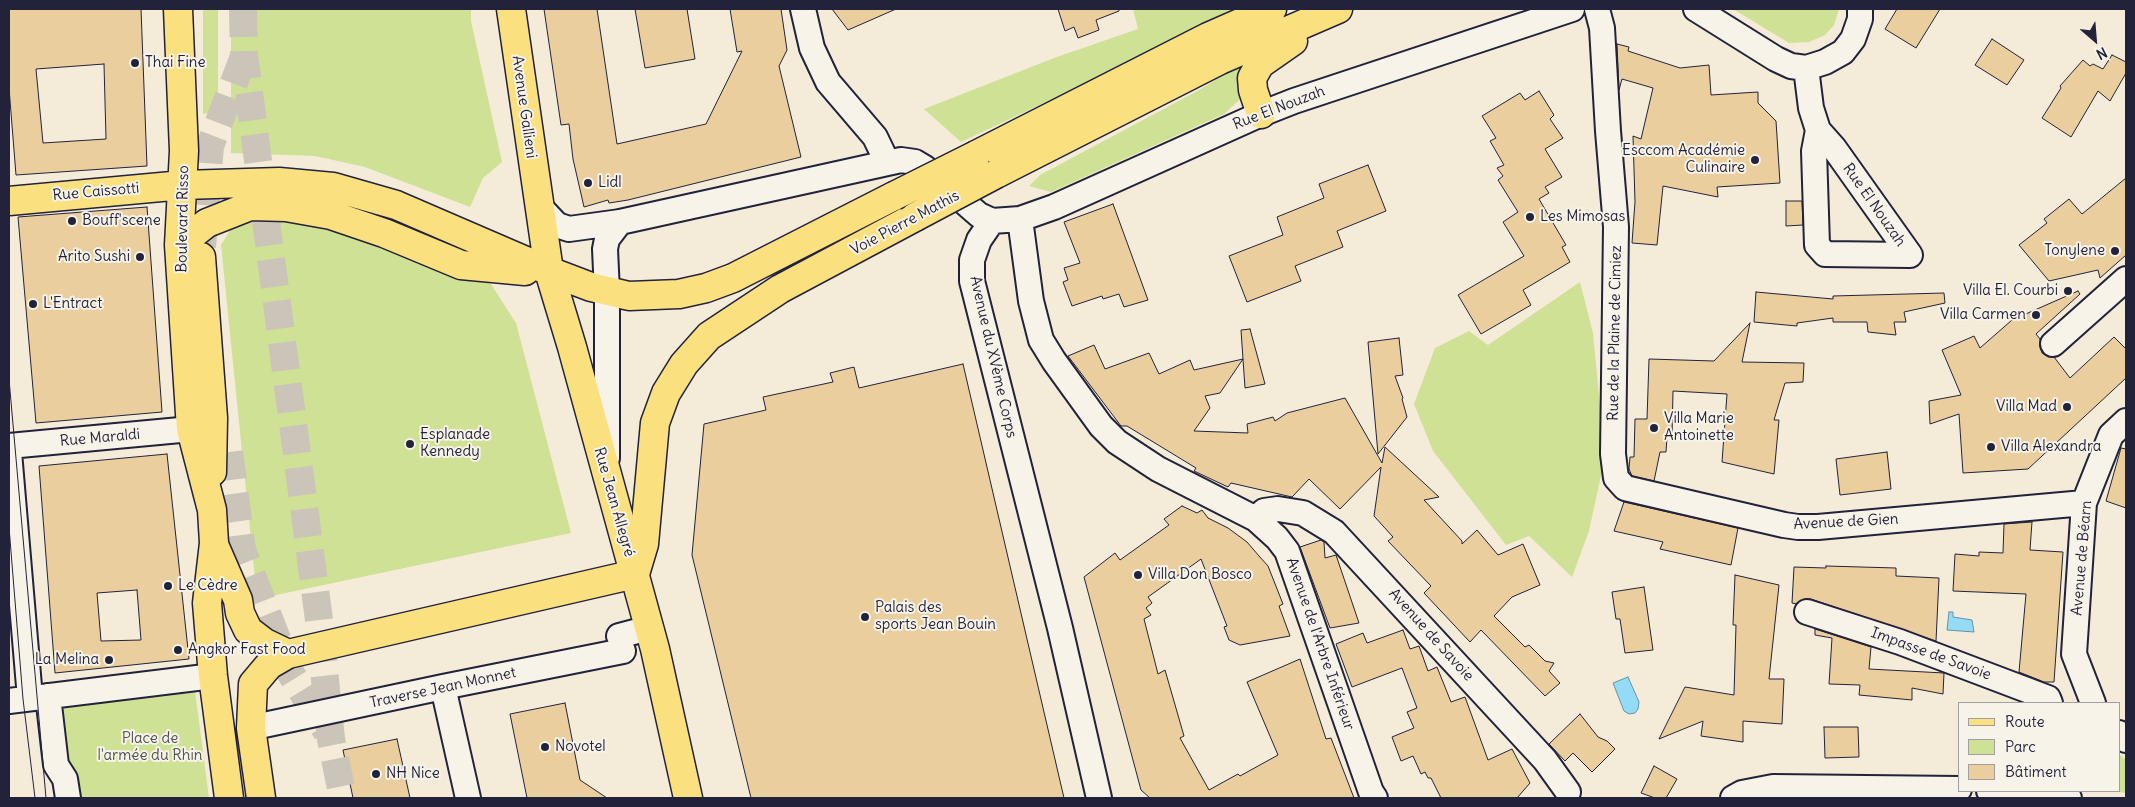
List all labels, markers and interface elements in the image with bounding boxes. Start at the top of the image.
north arrow [2070,15,2120,65]
text: N [2093,43,2110,64]
place label: Thai Fine [145,54,206,72]
street label: Avenue Gallieni [508,55,540,159]
marker: Thai Fine [129,57,141,69]
street label: Rue El Nouzah [1230,82,1328,134]
place label: Esccom Académie Culinaire [1622,142,1745,177]
marker: Esccom Académie Culinaire [1749,154,1761,166]
street label: Rue El Nouzah [1839,160,1909,250]
street label: Boulevard Risso [173,165,193,273]
place label: Lidl [598,174,622,192]
marker: Lidl [582,177,594,189]
street label: Rue Caissotti [52,179,140,205]
street label: Voie Pierre Mathis [848,187,962,259]
place label: Les Mimosas [1540,208,1625,226]
marker: Les Mimosas [1524,211,1536,223]
place label: Bouff'scene [82,212,161,230]
marker: Bouff'scene [66,215,78,227]
place label: Tonylene [2044,242,2105,260]
street label: Rue de la Plaine de Cimiez [1604,245,1626,421]
marker: Tonylene [2109,245,2121,257]
place label: Arito Sushi [58,248,130,266]
marker: Arito Sushi [134,251,146,263]
street label: Avenue du XVème Corps [966,274,1020,440]
place label: Villa El. Courbi [1963,282,2058,300]
marker: Villa El. Courbi [2062,285,2074,297]
place label: L'Entract [43,295,102,313]
marker: L'Entract [27,298,39,310]
place label: Villa Carmen [1940,306,2026,324]
marker: Villa Carmen [2030,309,2042,321]
place label: Villa Mad [1996,398,2057,416]
marker: Villa Mad [2061,401,2073,413]
place label: Villa Marie Antoinette [1664,410,1734,445]
marker: Villa Marie Antoinette [1648,422,1660,434]
street label: Rue Maraldi [59,426,141,450]
place label: Esplanade Kennedy [420,426,490,461]
marker: Esplanade Kennedy [404,438,416,450]
place label: Villa Alexandra [2001,438,2101,456]
marker: Villa Alexandra [1985,441,1997,453]
street label: Rue Jean Allegré [590,445,638,559]
street label: Avenue de Béarn [2068,500,2096,616]
street label: Avenue de Gien [1793,510,1899,534]
street label: Avenue de l'Arbre Inférieur [1282,555,1358,733]
place label: Villa Don Bosco [1148,566,1252,584]
marker: Villa Don Bosco [1132,569,1144,581]
place label: Le Cèdre [178,577,237,595]
marker: Le Cèdre [162,580,174,592]
street label: Avenue de Savoie [1385,585,1477,685]
place label: Palais des sports Jean Bouin [875,599,996,634]
marker: Palais des sports Jean Bouin [859,611,871,623]
street label: Impasse de Savoie [1869,624,1993,684]
place label: Angkor Fast Food [188,641,306,659]
marker: Angkor Fast Food [172,644,184,656]
place label: La Melina [35,651,99,669]
marker: La Melina [103,654,115,666]
street label: Traverse Jean Monnet [368,664,518,712]
legend [1958,702,2120,792]
text: Route [2005,712,2045,731]
park label: Place de l'armée du Rhin [98,730,202,765]
text: Parc [2005,737,2036,756]
place label: Novotel [555,738,606,756]
marker: Novotel [539,741,551,753]
text: Bâtiment [2005,762,2067,781]
place label: NH Nice [386,765,440,783]
marker: NH Nice [370,768,382,780]

